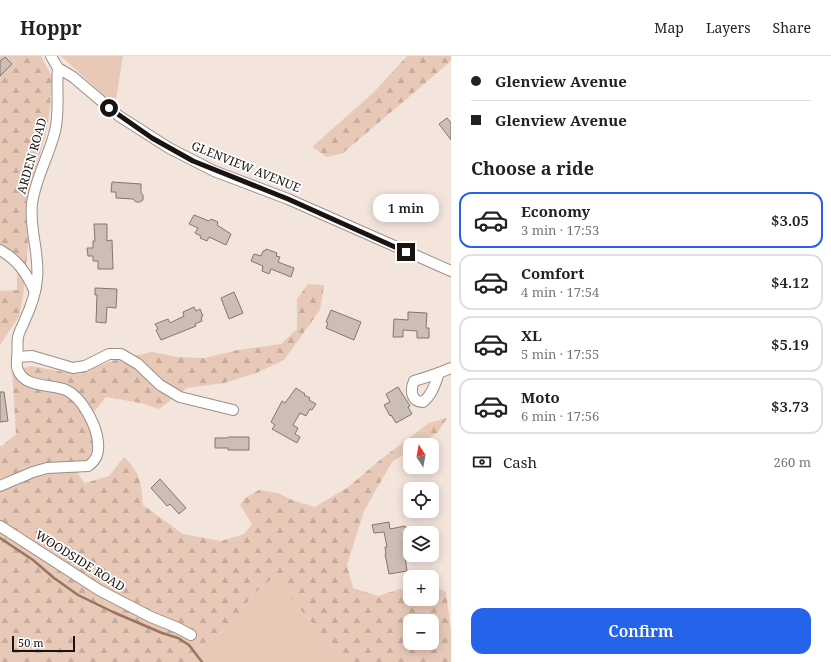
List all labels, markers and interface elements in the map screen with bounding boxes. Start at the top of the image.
text: Hoppr [20,15,82,41]
text: Map [654,18,684,37]
text: Layers [706,18,751,37]
text: Share [773,18,811,37]
text: Glenview Avenue [495,71,627,91]
route start [100,99,118,117]
text: Glenview Avenue [495,110,627,130]
street label: ARDEN ROAD [13,116,51,196]
street label: GLENVIEW AVENUE [189,137,303,196]
text: Choose a ride [471,156,594,180]
callout: 1 min [373,194,439,222]
text: 1 min [388,199,424,217]
text: Economy [521,201,590,221]
icon: car [473,202,509,238]
text: $3.05 [771,210,809,230]
text: 3 min · 17:53 [521,221,599,239]
route end [397,243,415,261]
text: Comfort [521,263,584,283]
icon: car [473,264,509,300]
text: $4.12 [771,272,809,292]
text: 4 min · 17:54 [521,283,599,301]
text: XL [521,325,542,345]
icon: car [473,326,509,362]
text: $5.19 [771,334,809,354]
text: 5 min · 17:55 [521,345,599,363]
text: Moto [521,387,560,407]
icon: car [473,388,509,424]
text: $3.73 [771,396,809,416]
text: 6 min · 17:56 [521,407,599,425]
north arrow [403,438,439,474]
map controls [403,438,439,650]
icon: cash [471,451,493,473]
text: Cash [503,452,537,472]
text: 260 m [774,453,811,471]
button: locate [403,482,439,518]
street label: WOODSIDE ROAD [32,526,129,595]
button: layers [403,526,439,562]
button: + [403,570,439,606]
button: Confirm [471,608,811,654]
button: − [403,614,439,650]
scale bar [12,634,75,653]
text: 50 m [18,635,44,650]

